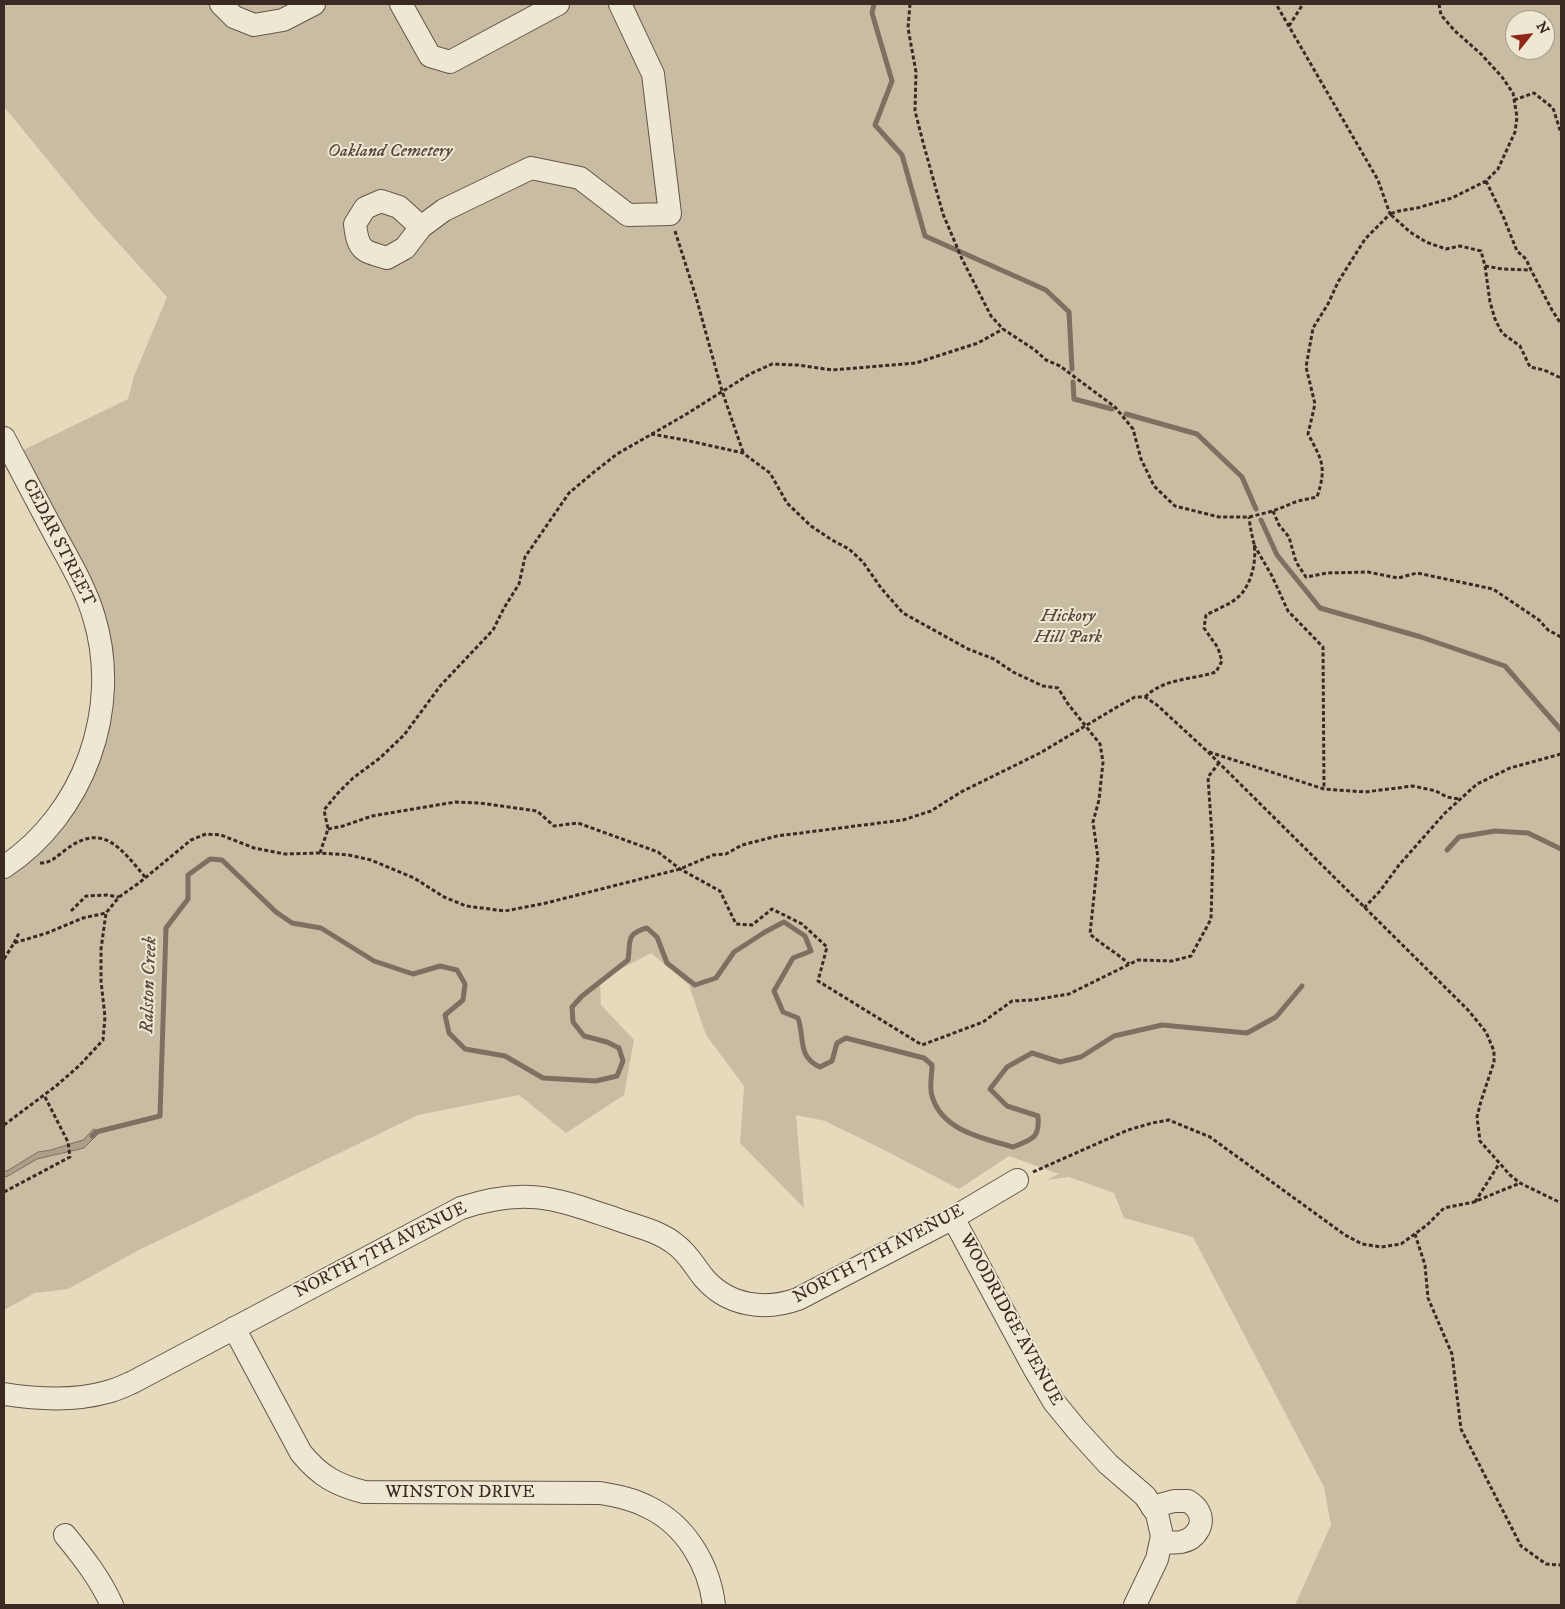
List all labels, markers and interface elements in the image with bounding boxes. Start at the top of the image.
north arrow [1505,10,1555,60]
text: N [1532,19,1553,38]
park label: Oakland Cemetery [328,141,452,163]
street label: CEDAR STREET [17,476,99,610]
park label: Hickory Hill Park [1034,606,1102,649]
water label: Ralston Creek [137,936,163,1034]
street label: NORTH 7TH AVENUE [291,1198,471,1304]
street label: NORTH 7TH AVENUE [790,1201,968,1309]
street label: WOODRIDGE AVENUE [954,1230,1066,1410]
street label: WINSTON DRIVE [385,1482,535,1504]

